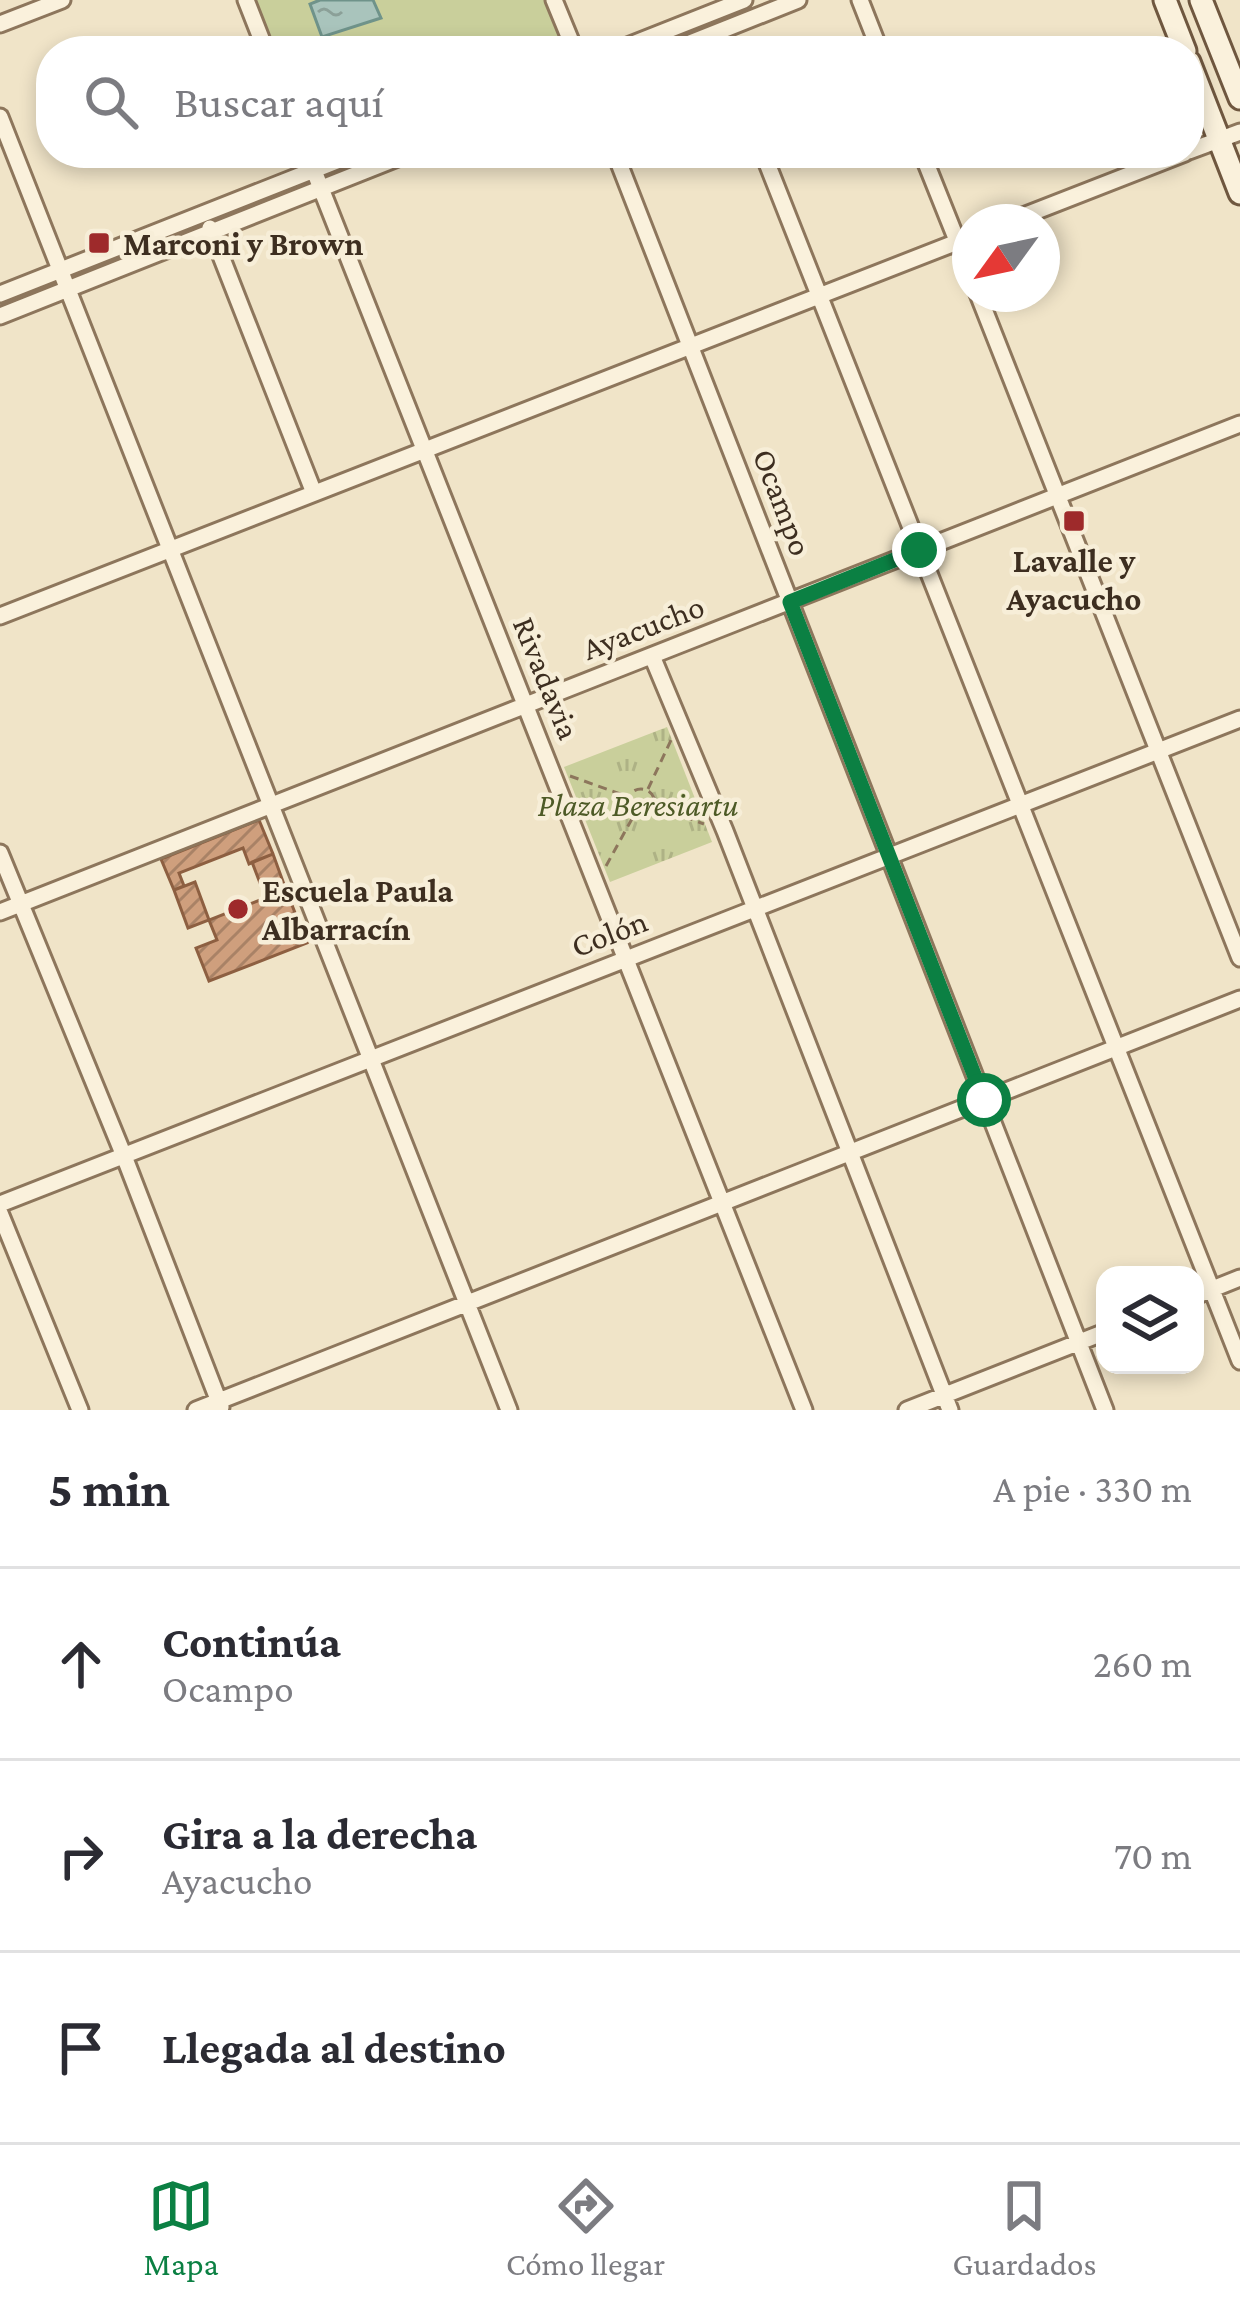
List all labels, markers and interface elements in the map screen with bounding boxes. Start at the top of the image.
search box [36,36,1204,168]
icon: search [78,69,144,135]
text: Buscar aquí [174,77,384,127]
north arrow [952,204,1060,312]
place label: Marconi y Brown [123,225,363,262]
marker: Marconi y Brown [86,230,112,256]
street label: Ocampo [746,443,820,561]
marker: Lavalle y Ayacucho [1061,508,1087,534]
route end [892,523,946,577]
place label: Lavalle y Ayacucho [1006,542,1141,617]
street label: Ayacucho [577,587,709,667]
street label: Rivadavia [506,611,588,745]
park label: Plaza Beresiartu [538,786,738,823]
place label: Escuela Paula Albarracín [261,872,453,947]
marker: Escuela Paula Albarracín [225,896,251,922]
street label: Colón [566,902,652,964]
route start [957,1073,1011,1127]
map controls [1096,1266,1204,1374]
button: layers [1096,1266,1204,1374]
text: 5 min [48,1460,170,1517]
text: A pie · 330 m [993,1467,1192,1510]
text: Continúa [162,1617,341,1667]
icon: ahead [48,1631,114,1697]
text: 260 m [1093,1642,1192,1685]
text: Ocampo [162,1667,294,1710]
text: Gira a la derecha [162,1809,477,1859]
icon: right [48,1823,114,1889]
text: 70 m [1114,1834,1192,1877]
text: Ayacucho [162,1859,312,1902]
icon: arrive [48,2015,114,2081]
text: Llegada al destino [162,2023,506,2073]
tab: Mapa [144,2173,219,2282]
tab: Cómo llegar [506,2173,665,2282]
tab: Guardados [952,2173,1096,2282]

